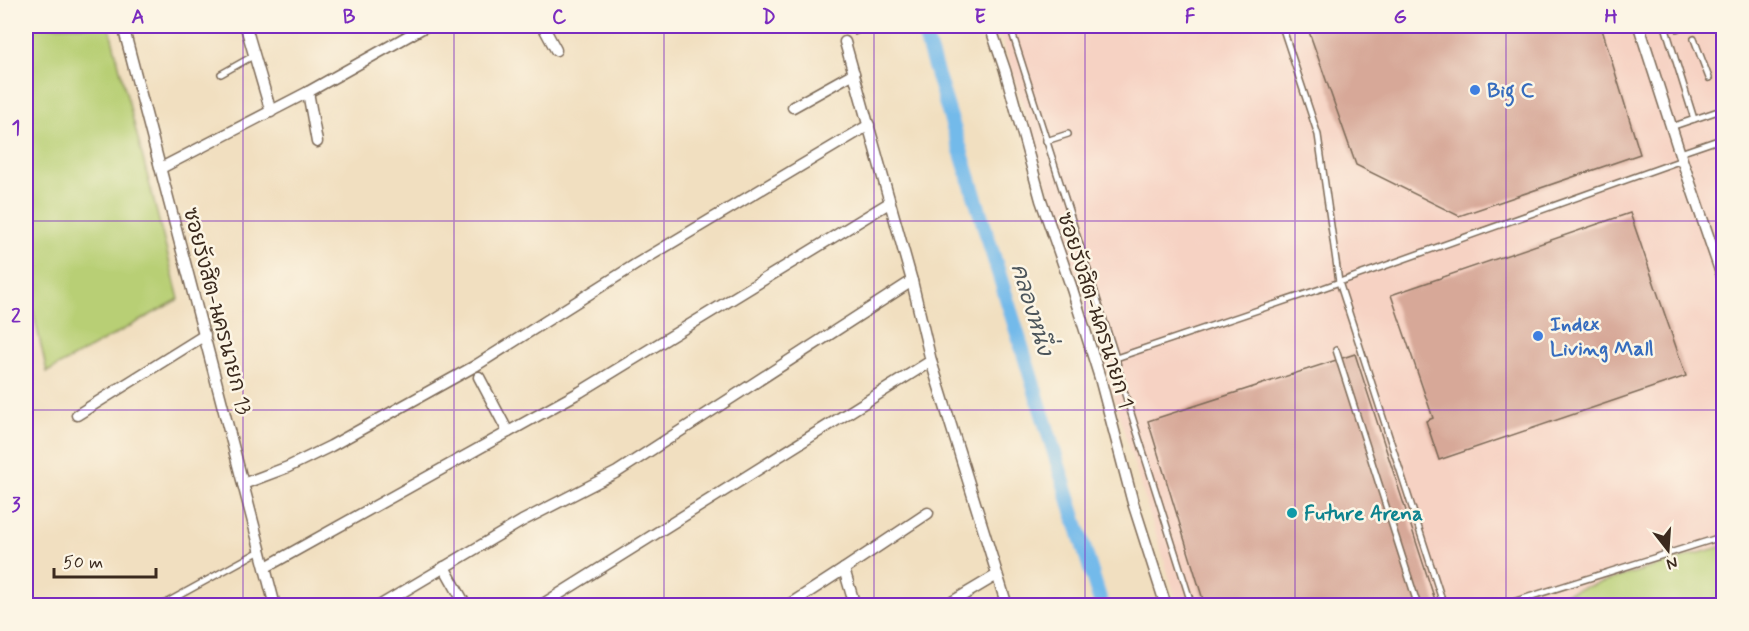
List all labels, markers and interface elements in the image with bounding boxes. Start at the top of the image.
text: A [131,4,145,31]
text: B [343,4,356,31]
text: C [552,4,567,31]
text: D [762,4,776,31]
text: E [974,4,986,31]
text: F [1185,4,1196,31]
text: G [1393,4,1407,31]
text: H [1604,4,1618,31]
place label: Big C [1487,77,1535,107]
marker: Big C [1468,83,1482,97]
text: 1 [12,115,20,142]
street label: ซอยรังสิต-นครนายก 13 [176,205,258,418]
street label: ซอยรังสิต-นครนายก 1 [1050,209,1140,412]
water label: คลองหนึ่ง [1004,258,1066,361]
text: 2 [11,303,21,330]
place label: Index Living Mall [1550,311,1654,363]
marker: Index Living Mall [1531,329,1545,343]
text: 3 [11,492,21,519]
place label: Future Arena [1304,500,1423,528]
marker: Future Arena [1285,506,1299,520]
north arrow [1638,520,1698,580]
scale bar [54,541,156,579]
text: 50 m [63,551,103,575]
text: N [1664,551,1680,575]

